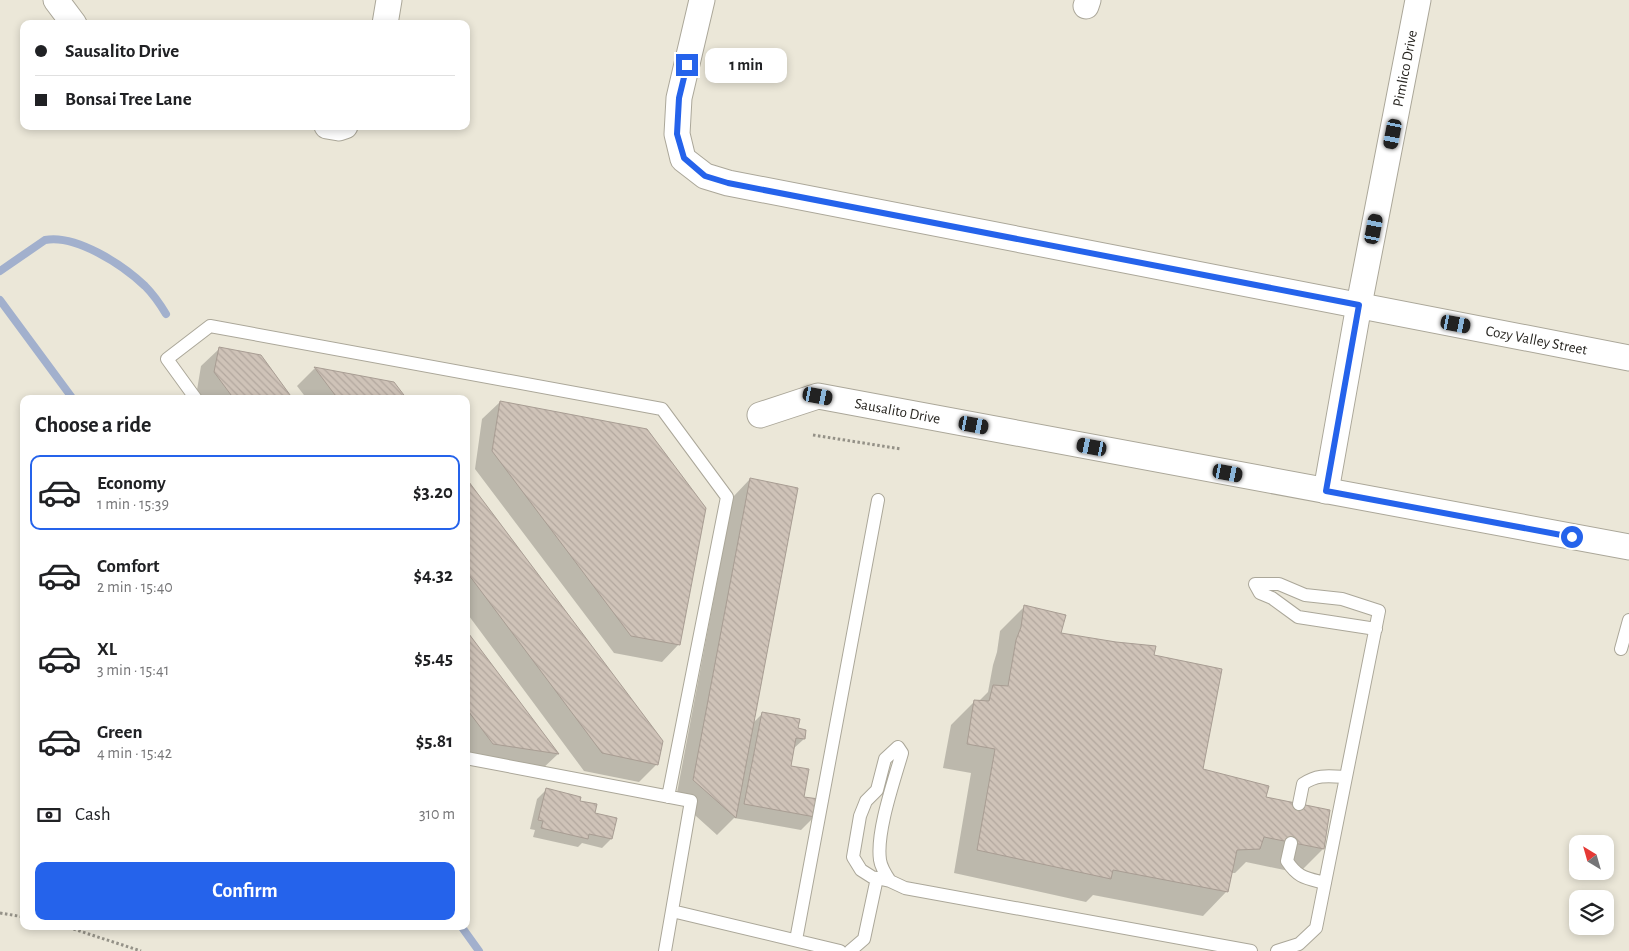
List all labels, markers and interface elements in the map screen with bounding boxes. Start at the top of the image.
street label: Pimlico Drive [1391,29,1420,108]
text: Sausalito Drive [65,42,179,61]
callout: 1 min [704,48,787,82]
route end [676,54,698,76]
text: 1 min [729,57,763,73]
text: Bonsai Tree Lane [65,90,192,109]
car [1382,118,1403,150]
car [1363,213,1384,245]
car [1439,314,1472,334]
street label: Cozy Valley Street [1485,323,1589,358]
car [801,386,834,406]
street label: Sausalito Drive [853,396,942,427]
text: Choose a ride [35,414,151,436]
car [957,415,990,435]
car [1075,437,1108,457]
car [1211,463,1244,483]
icon: car [37,470,82,515]
text: Economy [97,474,166,493]
text: $3.20 [413,483,453,502]
text: 1 min · 15:39 [97,496,169,512]
route start [1561,526,1583,548]
icon: car [37,553,82,598]
text: Comfort [97,557,159,576]
text: $4.32 [413,566,453,585]
text: 2 min · 15:40 [97,579,173,595]
icon: car [37,636,82,681]
text: XL [97,640,117,659]
text: $5.45 [414,649,453,668]
text: 3 min · 15:41 [97,662,169,678]
icon: car [37,719,82,764]
text: Green [97,723,143,742]
text: $5.81 [416,732,453,751]
text: 4 min · 15:42 [97,745,172,761]
icon: cash [35,801,63,829]
text: Cash [75,805,111,824]
text: 310 m [419,806,455,822]
north arrow [1569,835,1614,880]
map controls [1569,835,1614,935]
button: Confirm [35,862,455,920]
button: layers [1569,890,1614,935]

